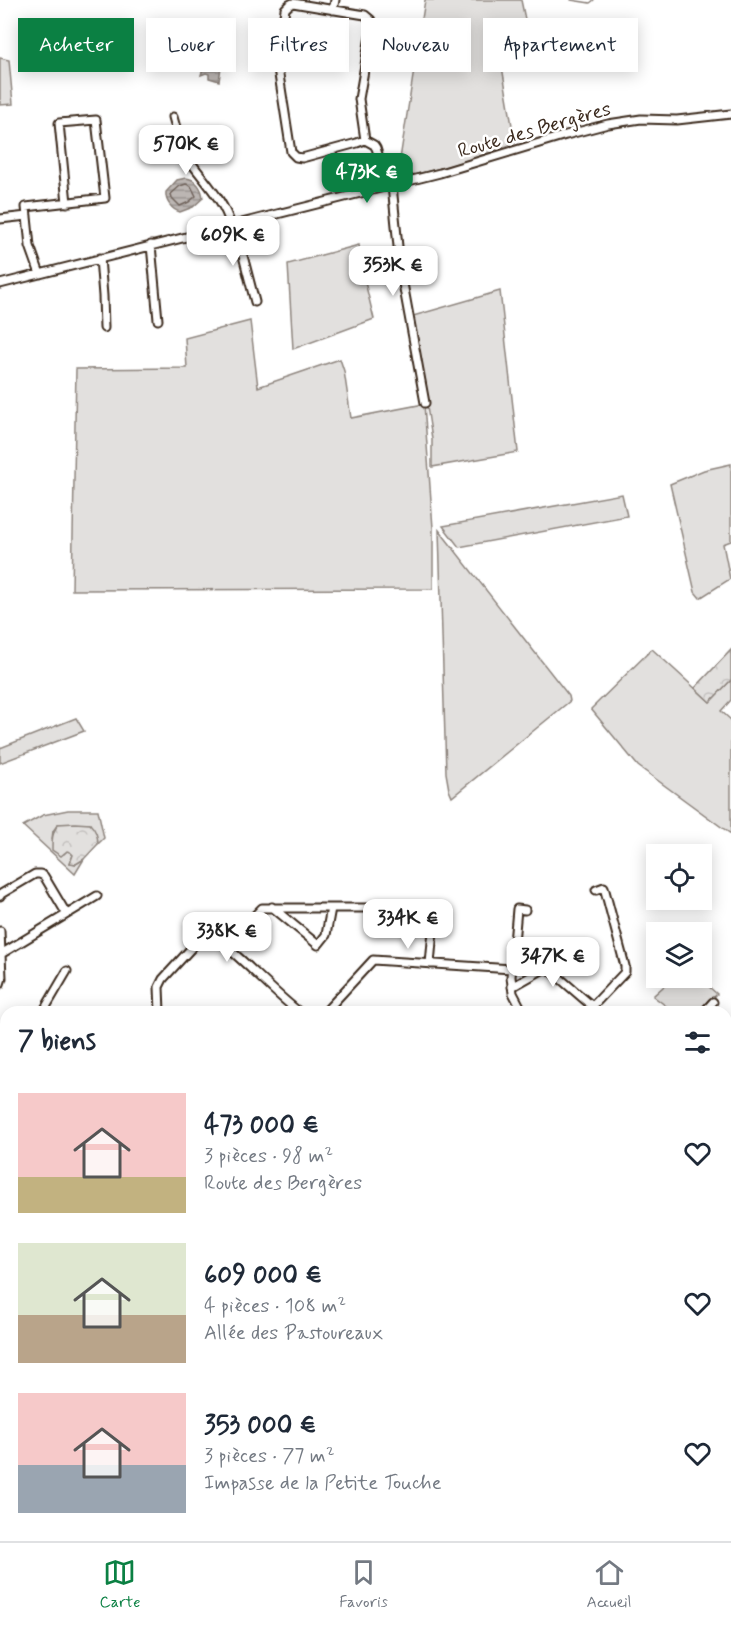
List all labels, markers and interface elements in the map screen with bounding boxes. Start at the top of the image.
chip: Acheter [18,18,134,72]
chip: Louer [146,18,236,72]
chip: Filtres [248,18,349,72]
chip: Nouveau [361,18,471,72]
chip: Appartement [483,18,638,72]
street label: Route des Bergères [455,96,614,165]
pin: 570K € [137,125,235,176]
text: 570K € [153,131,219,158]
pin: 473K € [318,153,416,204]
text: 473K € [336,159,398,186]
pin: 609K € [184,216,282,267]
text: 609K € [201,222,265,249]
pin: 353K € [344,246,442,297]
text: 353K € [363,252,423,279]
map controls [646,844,712,988]
button: locate [646,844,712,910]
pin: 334K € [359,899,457,950]
text: 334K € [377,905,439,932]
pin: 338K € [178,912,276,963]
text: 338K € [197,918,257,945]
button: layers [646,922,712,988]
pin: 347K € [504,937,602,988]
text: 347K € [521,943,585,970]
text: 7 biens [18,1025,96,1059]
icon: filters [681,1026,714,1059]
text: 473 000 € [204,1109,319,1143]
icon: home [66,1117,138,1189]
icon: heart [681,1137,714,1170]
text: 3 pièces · 98 m² [204,1143,333,1170]
text: Route des Bergères [204,1170,362,1197]
text: 609 000 € [204,1259,322,1293]
icon: home [66,1267,138,1339]
icon: heart [681,1287,714,1320]
text: 4 pièces · 108 m² [204,1293,346,1320]
text: Allée des Pastoureaux [204,1320,383,1347]
text: 353 000 € [204,1409,316,1443]
icon: home [66,1417,138,1489]
icon: heart [681,1437,714,1470]
text: 3 pièces · 77 m² [204,1443,335,1470]
text: Impasse de la Petite Touche [204,1470,442,1497]
tab: Carte [99,1556,140,1613]
tab: Favoris [339,1556,388,1613]
tab: Accueil [587,1556,632,1613]

